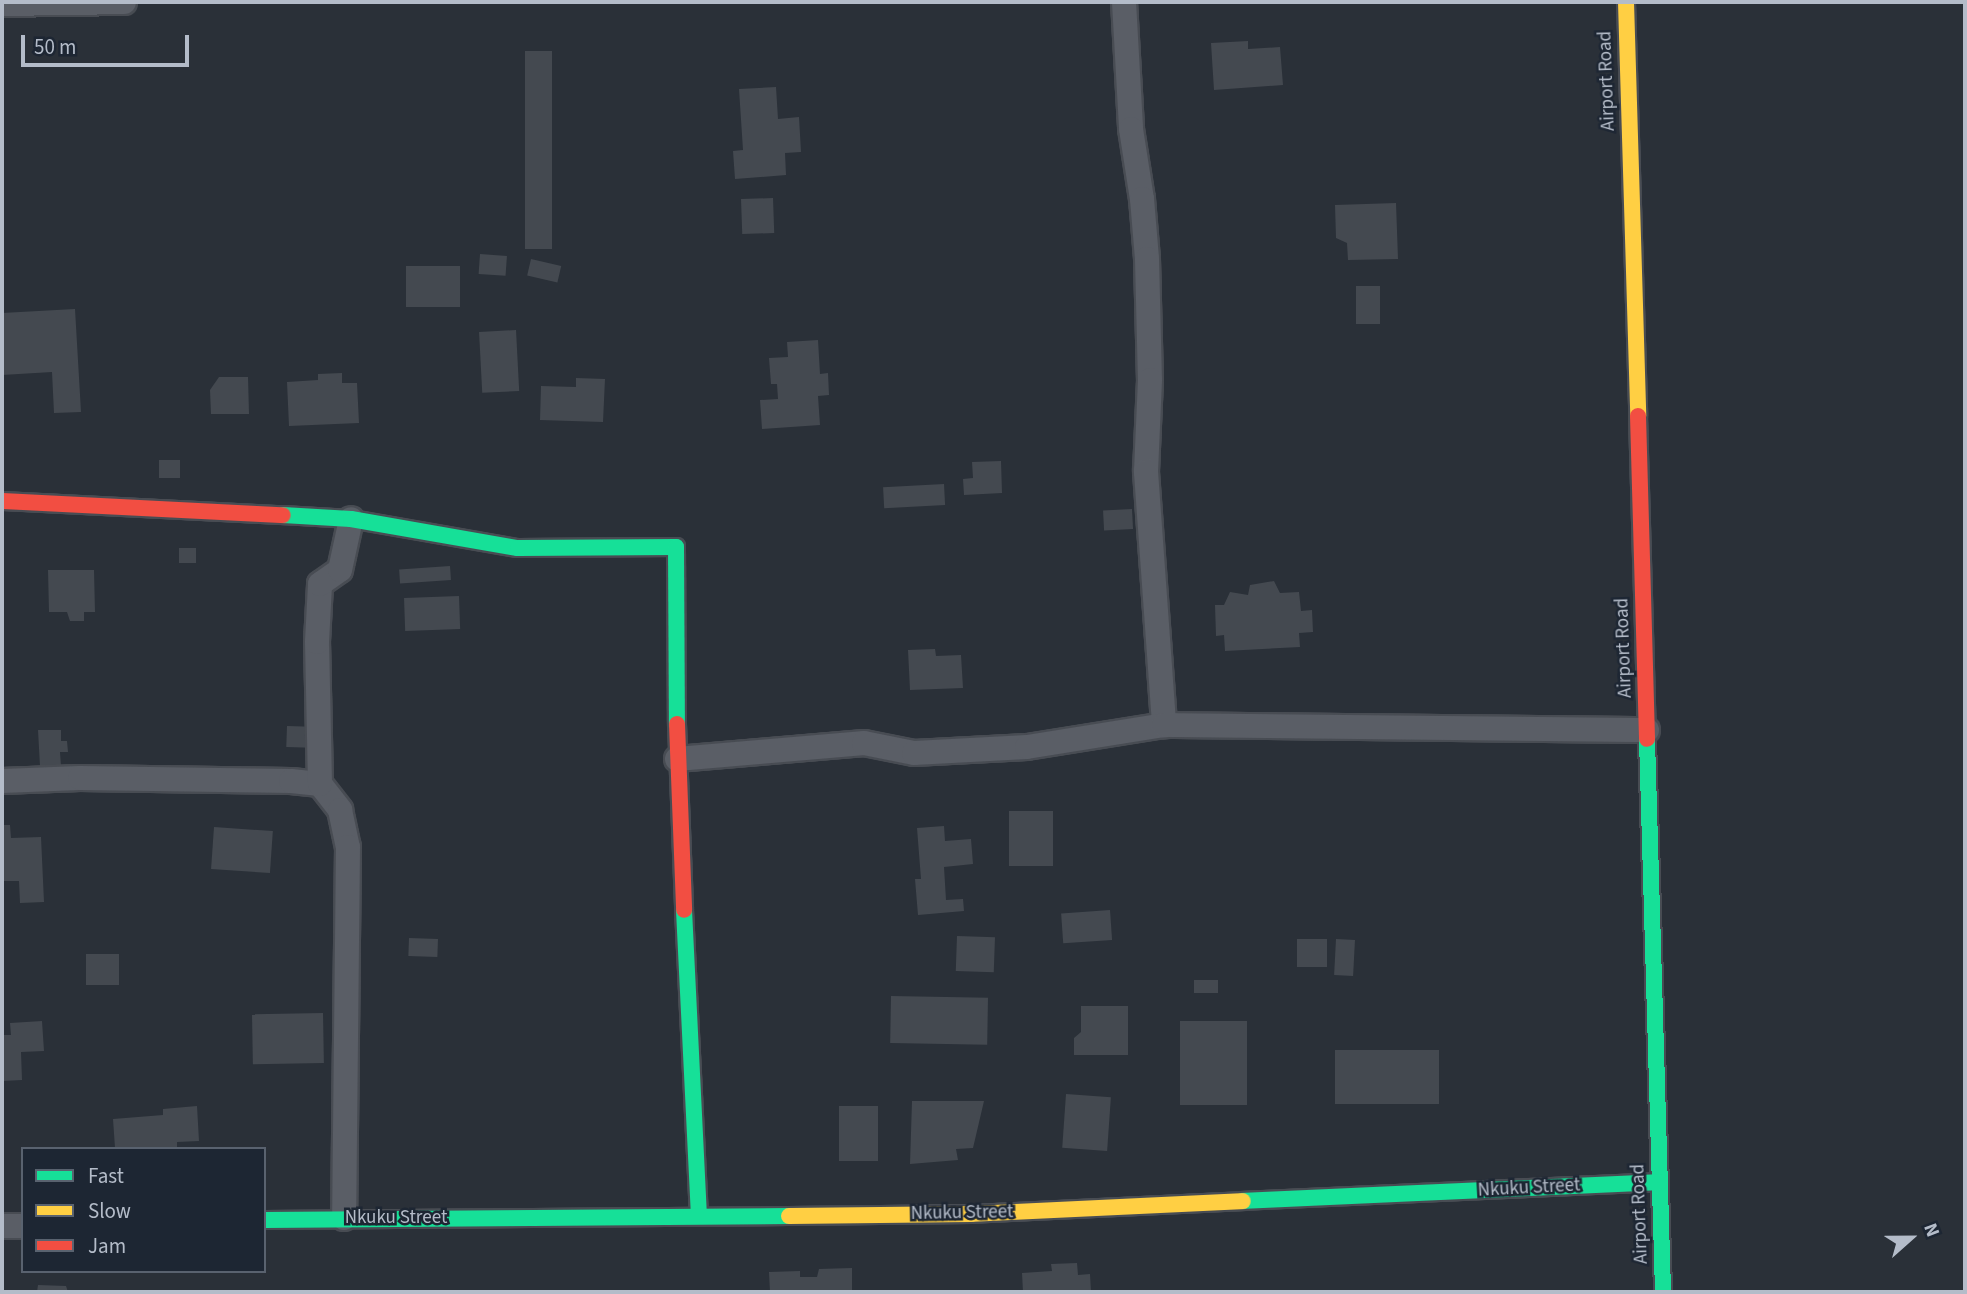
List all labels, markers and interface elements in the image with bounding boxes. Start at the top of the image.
scale bar [24,21,192,65]
street label: Airport Road [1594,31,1620,131]
text: 50 m [34,32,76,62]
street label: Airport Road [1611,598,1637,698]
legend [21,1147,266,1273]
text: Fast [88,1161,124,1191]
street label: Airport Road [1627,1164,1653,1264]
street label: Nkuku Street [1477,1174,1581,1202]
text: Slow [88,1196,131,1226]
street label: Nkuku Street [910,1201,1014,1225]
north arrow [1876,1203,1946,1273]
street label: Nkuku Street [345,1207,447,1229]
text: N [1916,1220,1946,1241]
text: Jam [88,1231,126,1261]

